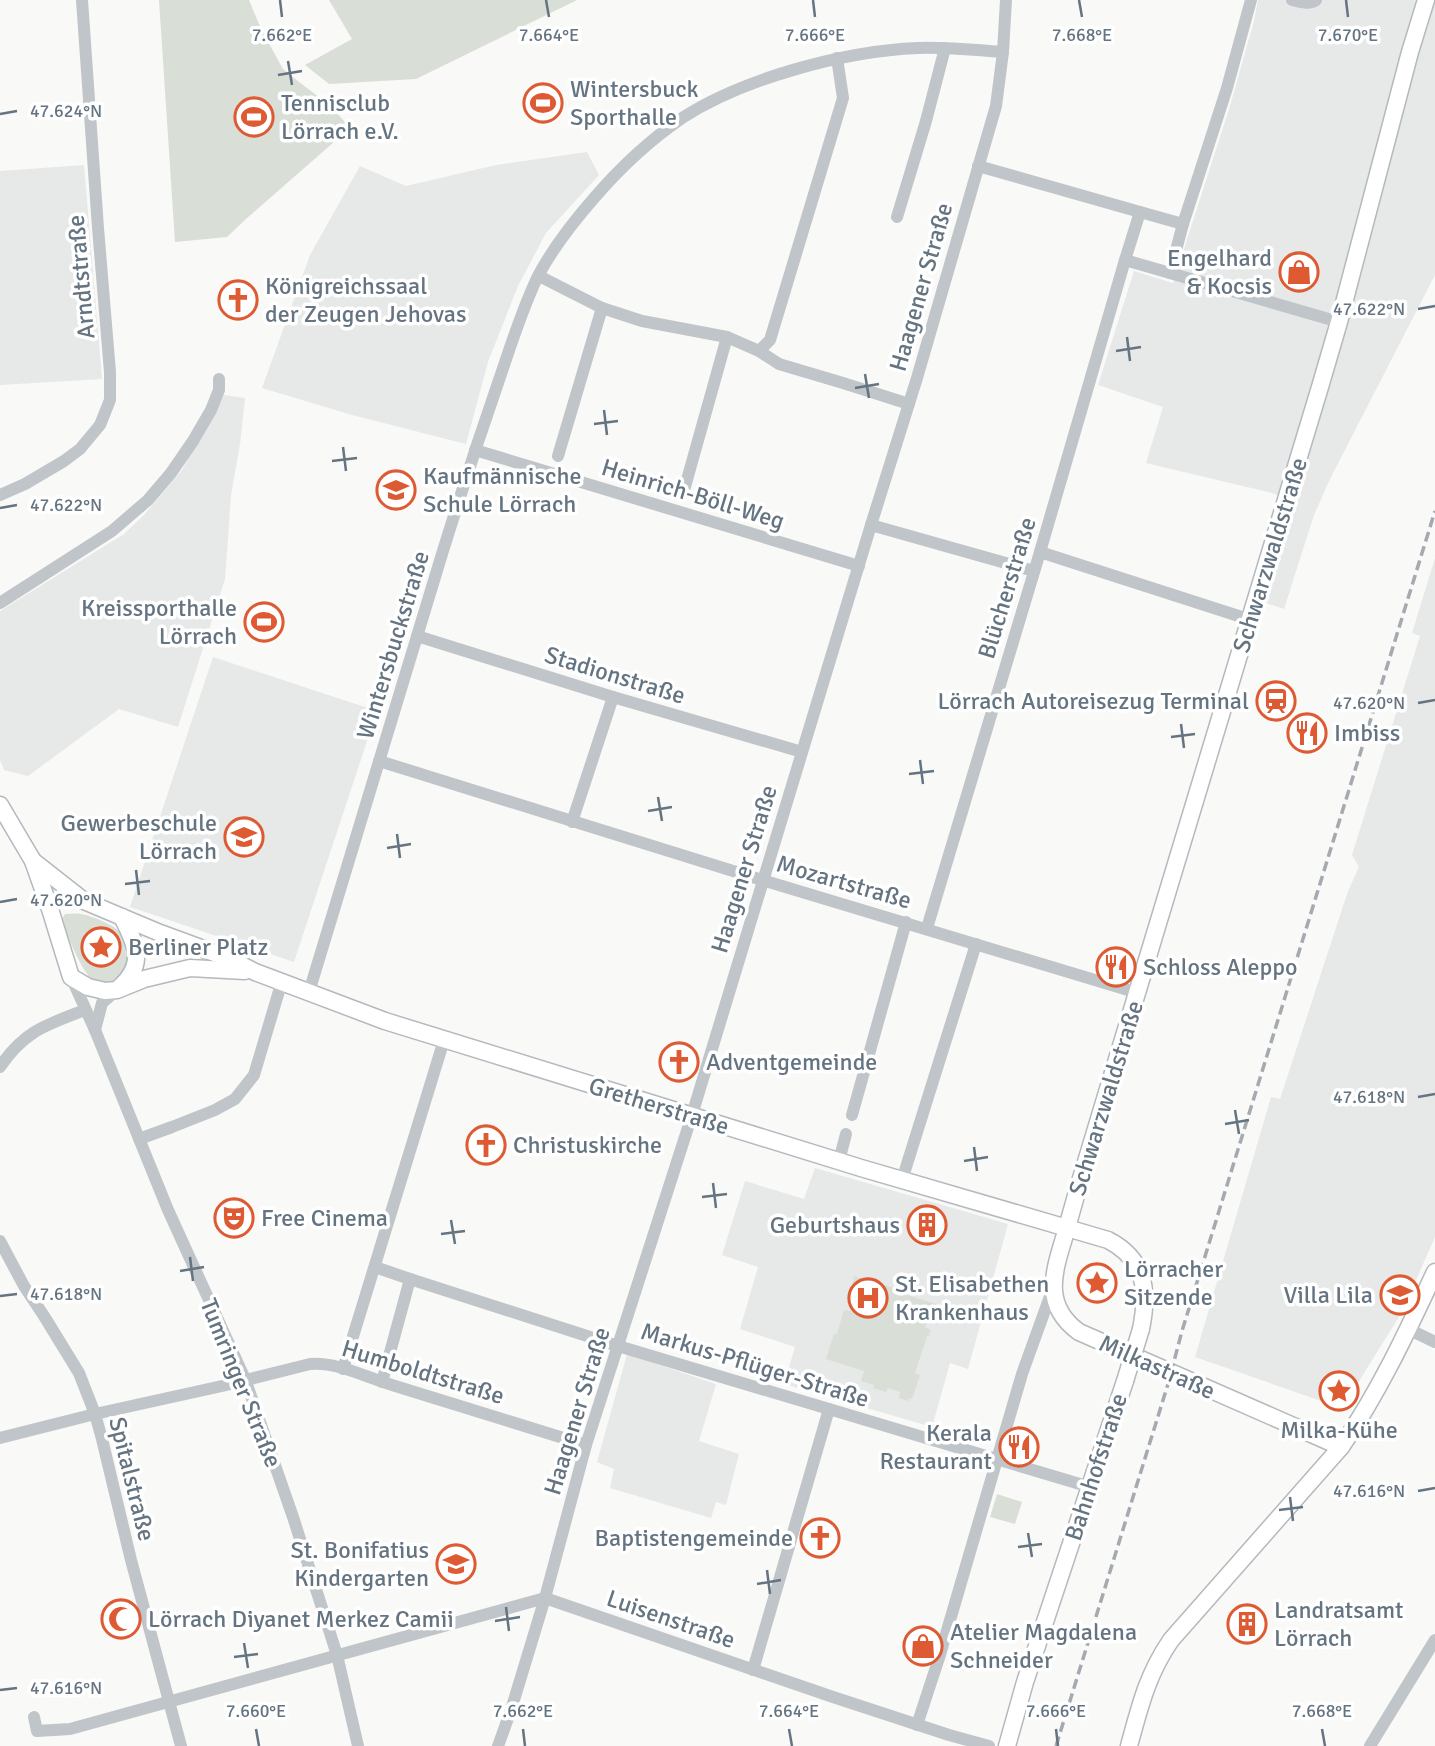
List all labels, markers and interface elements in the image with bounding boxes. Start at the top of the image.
text: 7.662°E [252,24,312,46]
text: 7.664°E [519,24,579,46]
text: 7.666°E [785,24,845,46]
text: 7.668°E [1052,24,1112,46]
text: 7.670°E [1318,24,1378,46]
place label: Wintersbuck Sporthalle [570,74,699,132]
sports icon: Wintersbuck Sporthalle [522,82,564,124]
place label: Tennisclub Lörrach e.V. [281,88,399,146]
sports icon: Tennisclub Lörrach e.V. [233,96,275,138]
text: 47.624°N [30,100,102,122]
street label: Haagener Straße [883,199,959,375]
street label: Arndtstraße [61,214,101,340]
place label: Engelhard & Kocsis [1167,243,1272,301]
shop icon: Engelhard & Kocsis [1278,251,1320,293]
place label: Königreichssaal der Zeugen Jehovas [265,271,467,329]
church icon: Königreichssaal der Zeugen Jehovas [217,279,259,321]
text: 47.622°N [1333,298,1405,320]
street label: Heinrich-Böll-Weg [598,452,788,536]
street label: Schwarzwaldstraße [1226,454,1314,656]
place label: Kaufmännische Schule Lörrach [423,461,582,519]
school or university icon: Kaufmännische Schule Lörrach [375,469,417,511]
text: 47.622°N [30,494,102,516]
street label: Blücherstraße [971,514,1043,662]
street label: Wintersbuckstraße [350,547,436,743]
place label: Kreissporthalle Lörrach [81,593,237,651]
sports icon: Kreissporthalle Lörrach [243,601,285,643]
street label: Stadionstraße [541,639,689,711]
station icon: Lörrach Autoreisezug Terminal [1255,680,1297,722]
place label: Lörrach Autoreisezug Terminal [937,686,1249,716]
text: 47.620°N [1333,692,1405,714]
restaurant icon: Imbiss [1286,712,1328,754]
place label: Imbiss [1334,718,1400,748]
street label: Haagener Straße [704,781,784,957]
place label: Gewerbeschule Lörrach [60,808,217,866]
school or university icon: Gewerbeschule Lörrach [223,816,265,858]
street label: Mozartstraße [773,848,915,916]
text: 47.620°N [30,889,102,911]
place icon: Berliner Platz [80,926,122,968]
place label: Berliner Platz [128,932,268,962]
restaurant icon: Schloss Aleppo [1095,946,1137,988]
place label: Schloss Aleppo [1143,952,1297,982]
street label: Schwarzwaldstraße [1062,997,1150,1199]
church icon: Adventgemeinde [658,1041,700,1083]
place label: Adventgemeinde [706,1047,877,1077]
street label: Gretherstraße [585,1070,733,1142]
text: 47.618°N [1333,1086,1405,1108]
church icon: Christuskirche [465,1124,507,1166]
place label: Christuskirche [513,1130,662,1160]
theatre icon: Free Cinema [213,1197,255,1239]
place label: Free Cinema [261,1203,388,1233]
building icon: Geburtshaus [906,1204,948,1246]
place label: Geburtshaus [770,1210,900,1240]
place label: Lörracher Sitzende [1124,1254,1223,1312]
place icon: Lörracher Sitzende [1076,1262,1118,1304]
place label: St. Elisabethen Krankenhaus [895,1269,1049,1327]
school or university icon: Villa Lila [1379,1274,1421,1316]
hospital icon: St. Elisabethen Krankenhaus [847,1277,889,1319]
place label: Villa Lila [1284,1280,1373,1310]
text: 47.618°N [30,1283,102,1305]
street label: Tumringer Straße [194,1294,288,1472]
street label: Markus-Pflüger-Straße [637,1316,873,1414]
street label: Haagener Straße [537,1323,617,1499]
street label: Milkastraße [1094,1328,1220,1406]
street label: Humboldtstraße [338,1333,508,1411]
place icon: Milka-Kühe [1318,1370,1360,1412]
street label: Bahnhofstraße [1058,1390,1134,1544]
street label: Spitalstraße [102,1414,162,1544]
place label: Milka-Kühe [1280,1415,1398,1445]
place label: Kerala Restaurant [879,1418,992,1476]
restaurant icon: Kerala Restaurant [998,1426,1040,1468]
text: 47.616°N [1333,1480,1405,1502]
church icon: Baptistengemeinde [799,1517,841,1559]
place label: Baptistengemeinde [595,1523,793,1553]
place label: St. Bonifatius Kindergarten [291,1535,429,1593]
school or university icon: St. Bonifatius Kindergarten [435,1543,477,1585]
street label: Luisenstraße [603,1583,739,1655]
place label: Landratsamt Lörrach [1274,1595,1403,1653]
mosque icon: Lörrach Diyanet Merkez Camii [100,1598,142,1640]
building icon: Landratsamt Lörrach [1226,1603,1268,1645]
place label: Lörrach Diyanet Merkez Camii [148,1604,454,1634]
place label: Atelier Magdalena Schneider [950,1617,1137,1675]
shop icon: Atelier Magdalena Schneider [902,1625,944,1667]
text: 47.616°N [30,1677,102,1699]
text: 7.660°E [226,1700,286,1722]
text: 7.662°E [493,1700,553,1722]
text: 7.664°E [759,1700,819,1722]
text: 7.666°E [1026,1700,1086,1722]
text: 7.668°E [1292,1700,1352,1722]

